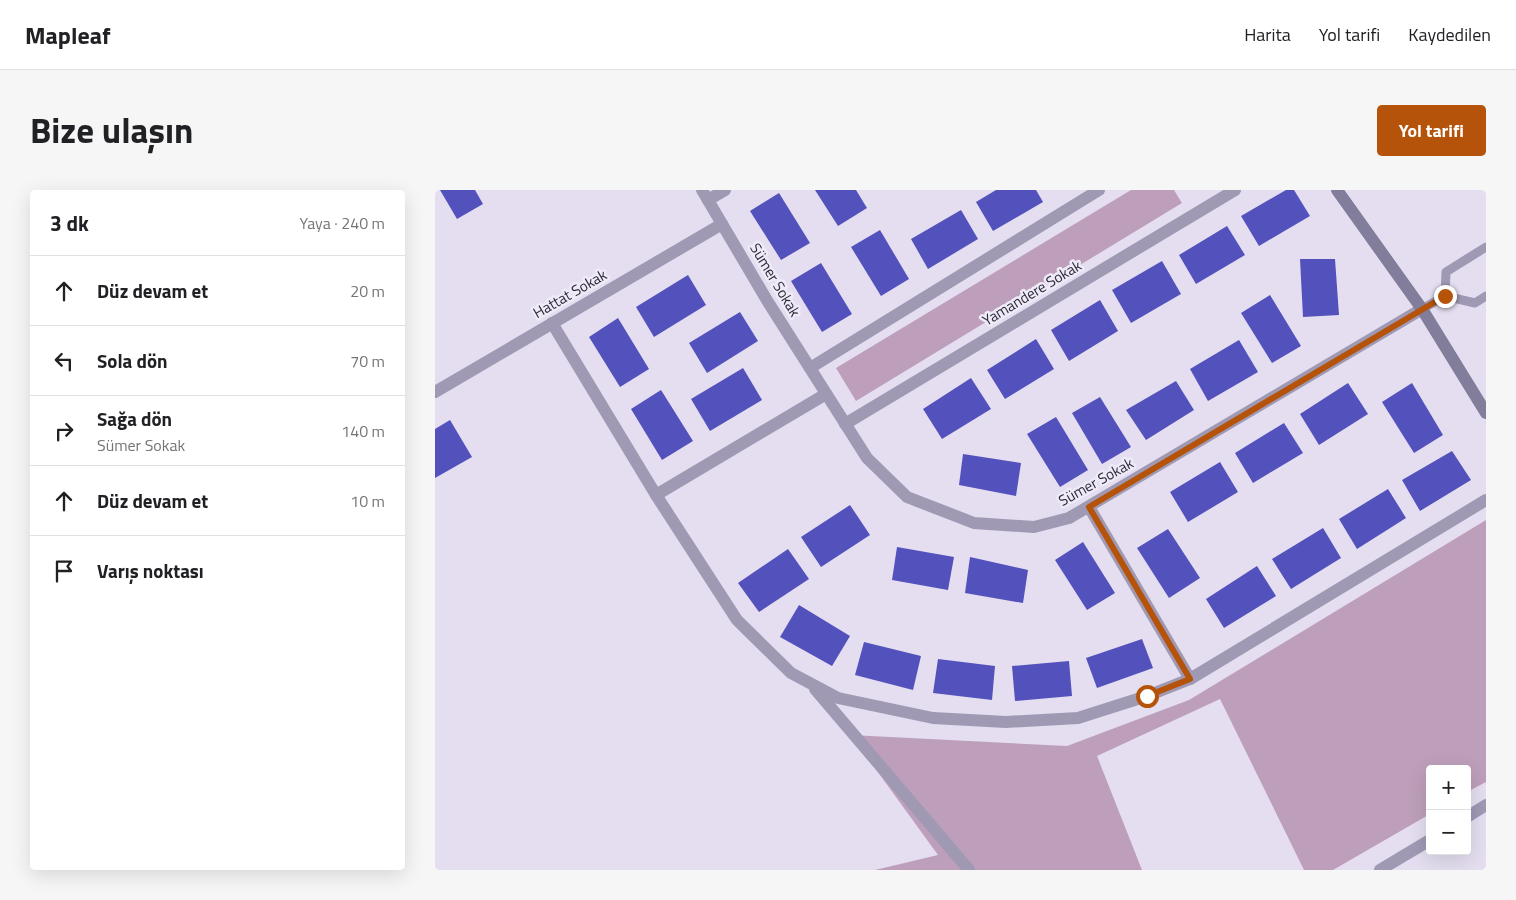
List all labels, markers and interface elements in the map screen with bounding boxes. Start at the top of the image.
text: Mapleaf [25,17,110,53]
text: Harita [1244,21,1291,48]
text: Yol tarifi [1319,21,1380,48]
text: Kaydedilen [1408,21,1491,48]
text: Bize ulaşın [30,103,193,157]
button: Yol tarifi [1377,105,1486,156]
text: 3 dk [50,207,89,239]
text: Yaya · 240 m [300,211,385,235]
street label: Sümer Sokak [744,238,807,321]
street label: Yamandere Sokak [978,254,1086,331]
street label: Hattat Sokak [528,263,611,324]
text: Düz devam et [97,276,208,305]
icon: ahead [50,277,78,305]
text: 20 m [350,279,385,303]
route end [1434,285,1457,308]
text: Sola dön [97,346,168,375]
icon: left [50,347,78,375]
text: 70 m [350,349,385,373]
text: Sağa dön [97,404,172,433]
icon: right [50,417,78,445]
text: 140 m [341,419,385,443]
text: Sümer Sokak [97,433,185,457]
street label: Sümer Sokak [1054,451,1137,512]
text: Düz devam et [97,486,208,515]
icon: ahead [50,487,78,515]
text: 10 m [350,489,385,513]
text: Varış noktası [97,556,204,585]
icon: arrive [50,557,78,585]
route start [1136,685,1159,708]
map controls [1426,765,1471,855]
button: + [1426,765,1471,810]
button: − [1426,810,1471,855]

